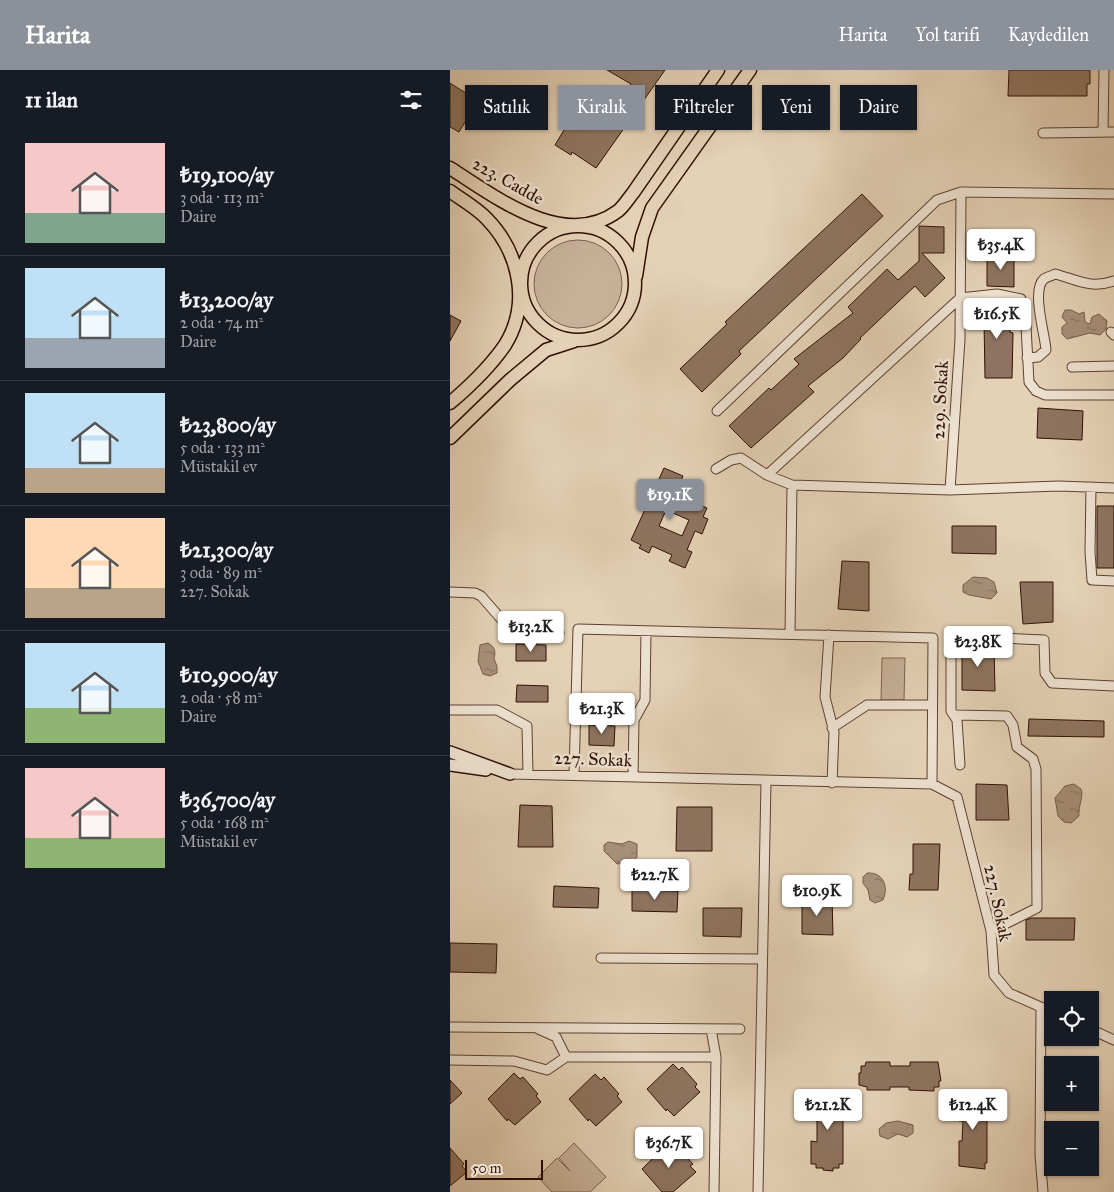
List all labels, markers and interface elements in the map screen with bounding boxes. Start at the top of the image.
text: Harita [25,20,90,50]
text: Harita [838,24,887,46]
text: Yol tarifi [915,24,980,46]
text: Kaydedilen [1008,24,1089,46]
chip: Satılık [465,85,548,130]
chip: Kiralık [558,85,645,130]
chip: Filtreler [655,85,752,130]
chip: Yeni [762,85,830,130]
chip: Daire [840,85,917,130]
icon: filters [397,86,425,114]
text: 11 ilan [25,87,78,113]
street label: 223. Cadde [469,152,547,210]
text: ₺19,100/ay [180,162,274,188]
icon: home [65,163,125,223]
text: 3 oda · 113 m² [180,188,264,207]
text: Daire [180,207,216,226]
pin: ₺35.4K [960,228,1042,271]
text: ₺35.4K [978,235,1024,254]
text: ₺13,200/ay [180,287,273,313]
icon: home [65,288,125,348]
pin: ₺16.5K [956,298,1038,340]
text: ₺16.5K [974,304,1020,323]
text: 2 oda · 74 m² [180,313,263,332]
text: Daire [180,332,216,351]
street label: 229. Sokak [927,359,953,440]
text: ₺23,800/ay [180,412,276,438]
icon: home [65,413,125,473]
text: 5 oda · 133 m² [180,438,265,457]
text: Müstakil ev [180,457,257,476]
pin: ₺19.1K [629,478,711,521]
text: ₺19.1K [648,485,692,504]
text: ₺21,300/ay [180,537,273,563]
icon: home [65,538,125,598]
text: 3 oda · 89 m² [180,563,262,582]
text: 227. Sokak [180,582,249,601]
pin: ₺13.2K [490,610,572,653]
text: ₺13.2K [509,617,553,636]
pin: ₺23.8K [937,626,1019,668]
text: ₺23.8K [955,632,1001,651]
text: ₺10,900/ay [180,662,278,688]
icon: home [65,663,125,723]
text: 2 oda · 58 m² [180,688,262,707]
pin: ₺21.3K [561,692,643,735]
text: ₺21.3K [580,699,624,718]
text: Daire [180,707,216,726]
street label: 227. Sokak [554,747,633,771]
text: ₺36,700/ay [180,787,275,813]
icon: home [65,788,125,848]
text: 5 oda · 168 m² [180,813,269,832]
text: Müstakil ev [180,832,257,851]
pin: ₺22.7K [614,858,696,901]
street label: 227. Sokak [979,863,1017,944]
text: ₺22.7K [631,865,679,884]
pin: ₺10.9K [776,874,858,917]
text: ₺10.9K [793,881,841,900]
map controls [1044,991,1099,1176]
button: locate [1044,991,1099,1046]
button: + [1044,1056,1099,1111]
pin: ₺21.2K [787,1088,869,1131]
pin: ₺12.4K [932,1088,1014,1131]
text: ₺21.2K [805,1095,851,1114]
text: ₺12.4K [949,1095,997,1114]
button: − [1044,1121,1099,1176]
pin: ₺36.7K [628,1126,710,1169]
text: ₺36.7K [646,1133,692,1152]
scale bar [465,1157,542,1180]
text: 50 m [472,1160,501,1177]

